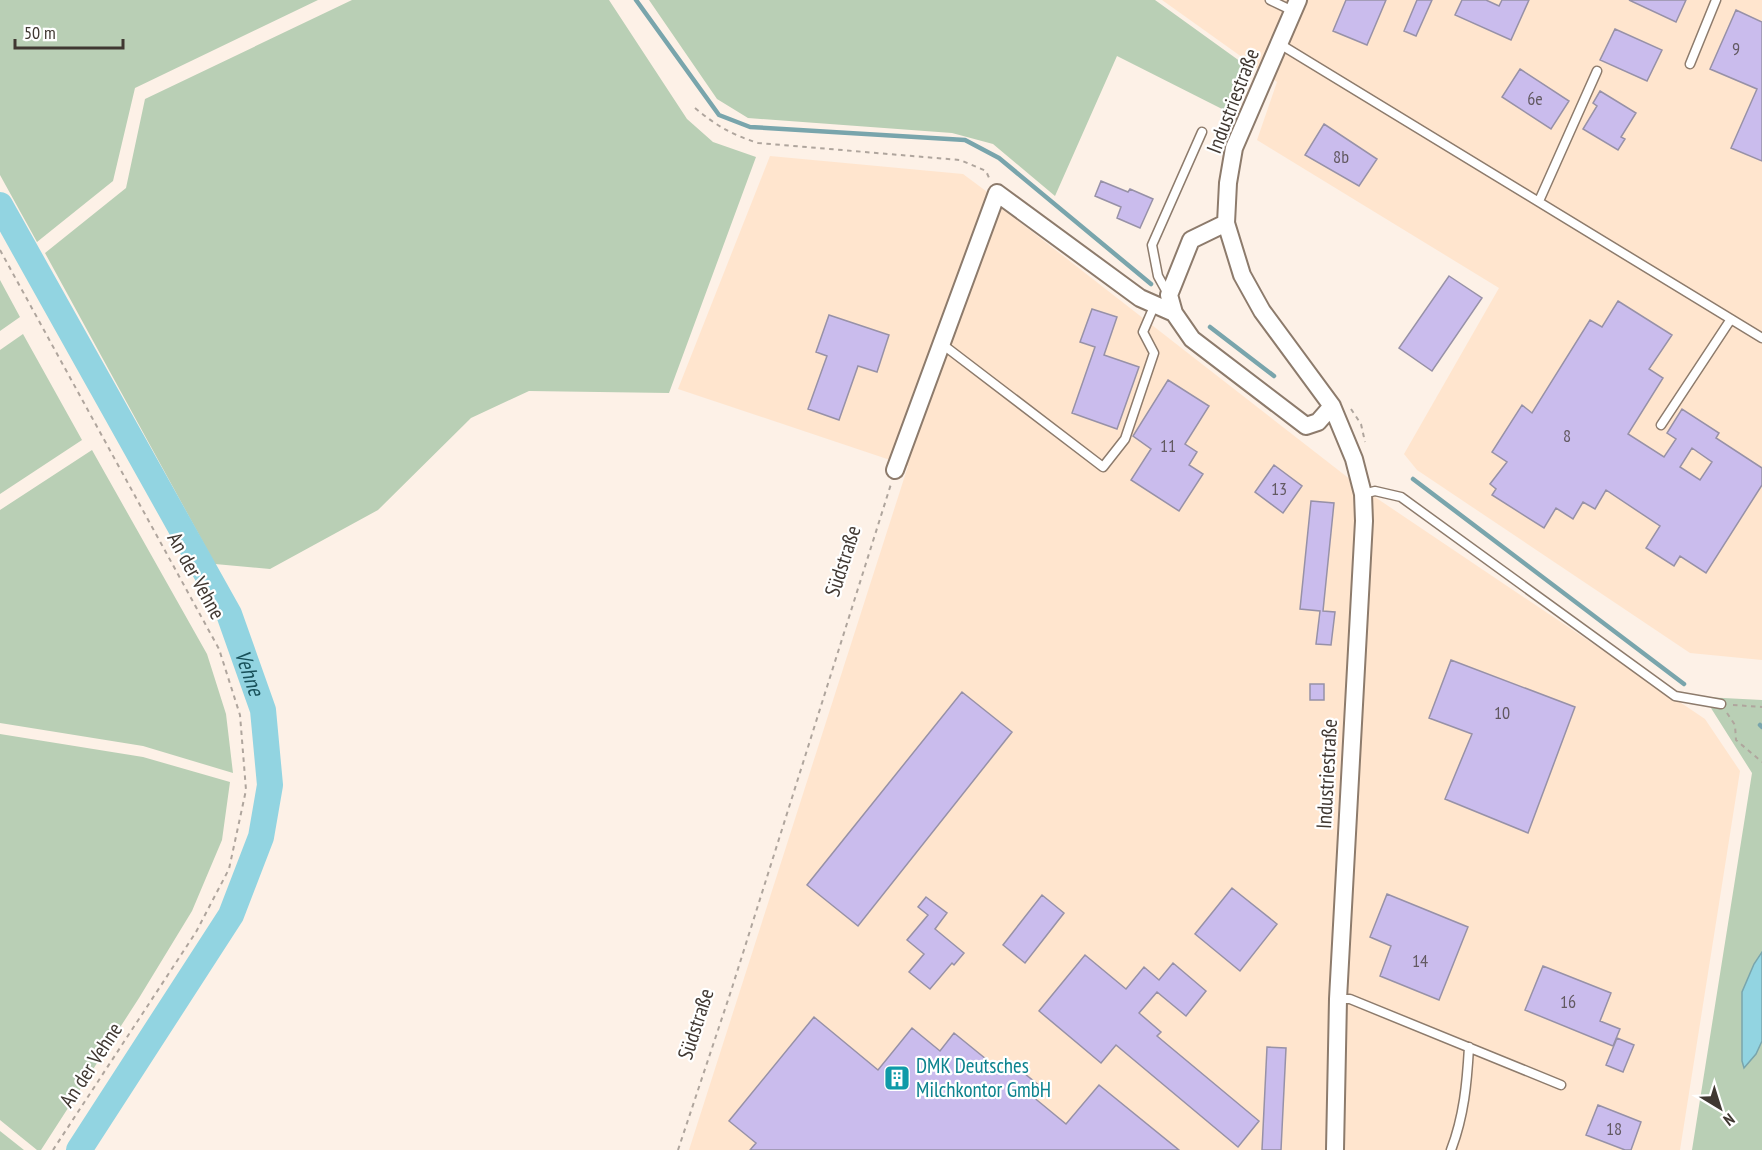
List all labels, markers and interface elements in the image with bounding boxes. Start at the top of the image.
scale bar [15,12,123,50]
text: 50 m [24,21,56,44]
house number: 9 [1732,37,1740,60]
street label: Industriestraße [1200,45,1265,157]
house number: 6e [1527,87,1543,110]
house number: 8b [1333,145,1349,168]
house number: 8 [1563,424,1571,447]
house number: 11 [1160,434,1176,457]
house number: 13 [1271,477,1287,500]
street label: Südstraße [818,522,867,600]
street label: An der Vehne [161,527,231,624]
water label: Vehne [229,646,271,701]
house number: 10 [1494,701,1510,724]
street label: Industriestraße [1310,718,1343,830]
house number: 14 [1412,949,1428,972]
street label: Südstraße [671,985,720,1063]
house number: 16 [1560,990,1576,1013]
street label: An der Vehne [53,1017,128,1112]
place label: DMK Deutsches Milchkontor GmbH [916,1052,1051,1103]
building icon: DMK Deutsches Milchkontor GmbH [882,1063,912,1093]
north arrow [1690,1078,1750,1138]
text: N [1720,1109,1739,1130]
house number: 18 [1606,1117,1622,1140]

